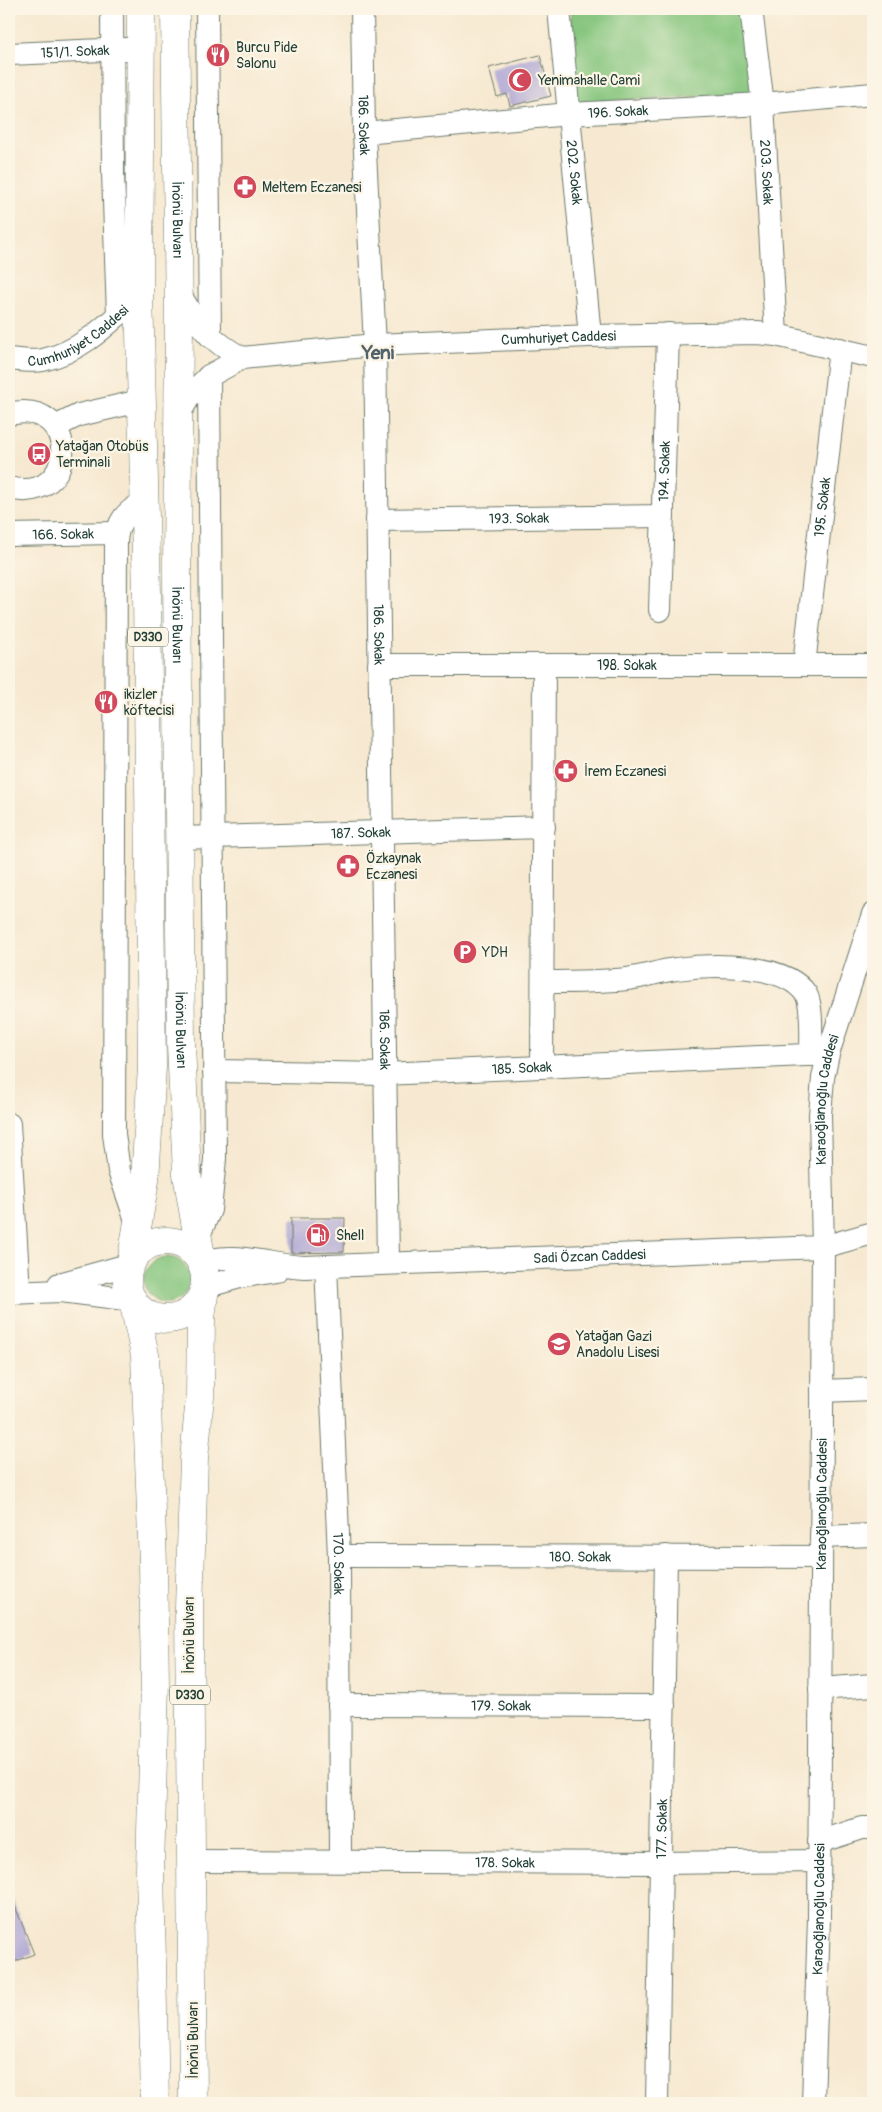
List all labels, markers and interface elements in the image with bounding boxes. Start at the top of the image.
place label: Burcu Pide Salonu [236,39,297,72]
street label: 151/1. Sokak [40,42,110,62]
restaurant icon: Burcu Pide Salonu [205,42,231,68]
mosque icon: Yenimahalle Cami [507,67,533,93]
place label: Yenimahalle Cami [537,72,640,89]
street label: 186. Sokak [354,94,373,156]
street label: 196. Sokak [587,102,649,122]
street label: 202. Sokak [562,139,586,206]
street label: 203. Sokak [756,139,777,205]
pharmacy icon: Meltem Eczanesi [232,174,258,200]
place label: Meltem Eczanesi [262,179,362,196]
street label: İnönü Bulvarı [168,181,186,259]
street label: Cumhuriyet Caddesi [27,301,132,370]
street label: Cumhuriyet Caddesi [501,328,617,349]
district label: Yeni [361,341,395,365]
place label: Yatağan Otobüs Terminali [55,438,149,471]
street label: 194. Sokak [655,440,674,502]
bus stop icon: Yatağan Otobüs Terminali [26,441,52,467]
street label: 195. Sokak [811,476,834,538]
street label: 193. Sokak [489,510,550,527]
street label: 166. Sokak [32,525,94,544]
street label: İnönü Bulvarı [168,586,186,664]
street label: 186. Sokak [370,604,388,665]
road number: D330 [128,628,168,646]
street label: 198. Sokak [597,657,657,674]
place label: ikizler köftecisi [124,686,175,719]
restaurant icon: ikizler köftecisi [93,689,119,715]
pharmacy icon: İrem Eczanesi [553,758,579,784]
place label: İrem Eczanesi [584,763,667,780]
street label: 187. Sokak [331,824,391,842]
place label: Özkaynak Eczanesi [366,849,422,883]
pharmacy icon: Özkaynak Eczanesi [335,853,361,879]
parking icon: YDH [452,939,478,965]
place label: YDH [481,944,508,961]
street label: İnönü Bulvarı [172,991,190,1069]
street label: 186. Sokak [375,1009,393,1070]
street label: Karaoğlanoğlu Caddesi [812,1032,843,1165]
street label: 185. Sokak [491,1058,552,1078]
fuel station icon: Shell [305,1222,331,1248]
place label: Shell [336,1227,364,1244]
street label: Sadi Özcan Caddesi [533,1246,647,1267]
place label: Yatağan Gazi Anadolu Lisesi [575,1328,660,1361]
school or university icon: Yatağan Gazi Anadolu Lisesi [546,1331,572,1357]
street label: Karaoğlanoğlu Caddesi [813,1438,831,1570]
street label: 170. Sokak [329,1532,347,1595]
street label: 180. Sokak [549,1548,611,1566]
street label: İnönü Bulvarı [181,1596,198,1674]
road number: D330 [170,1686,210,1704]
street label: 179. Sokak [471,1697,531,1715]
street label: 177. Sokak [653,1799,671,1859]
street label: Karaoğlanoğlu Caddesi [809,1843,828,1975]
street label: 178. Sokak [475,1854,535,1871]
street label: İnönü Bulvarı [185,2001,202,2079]

